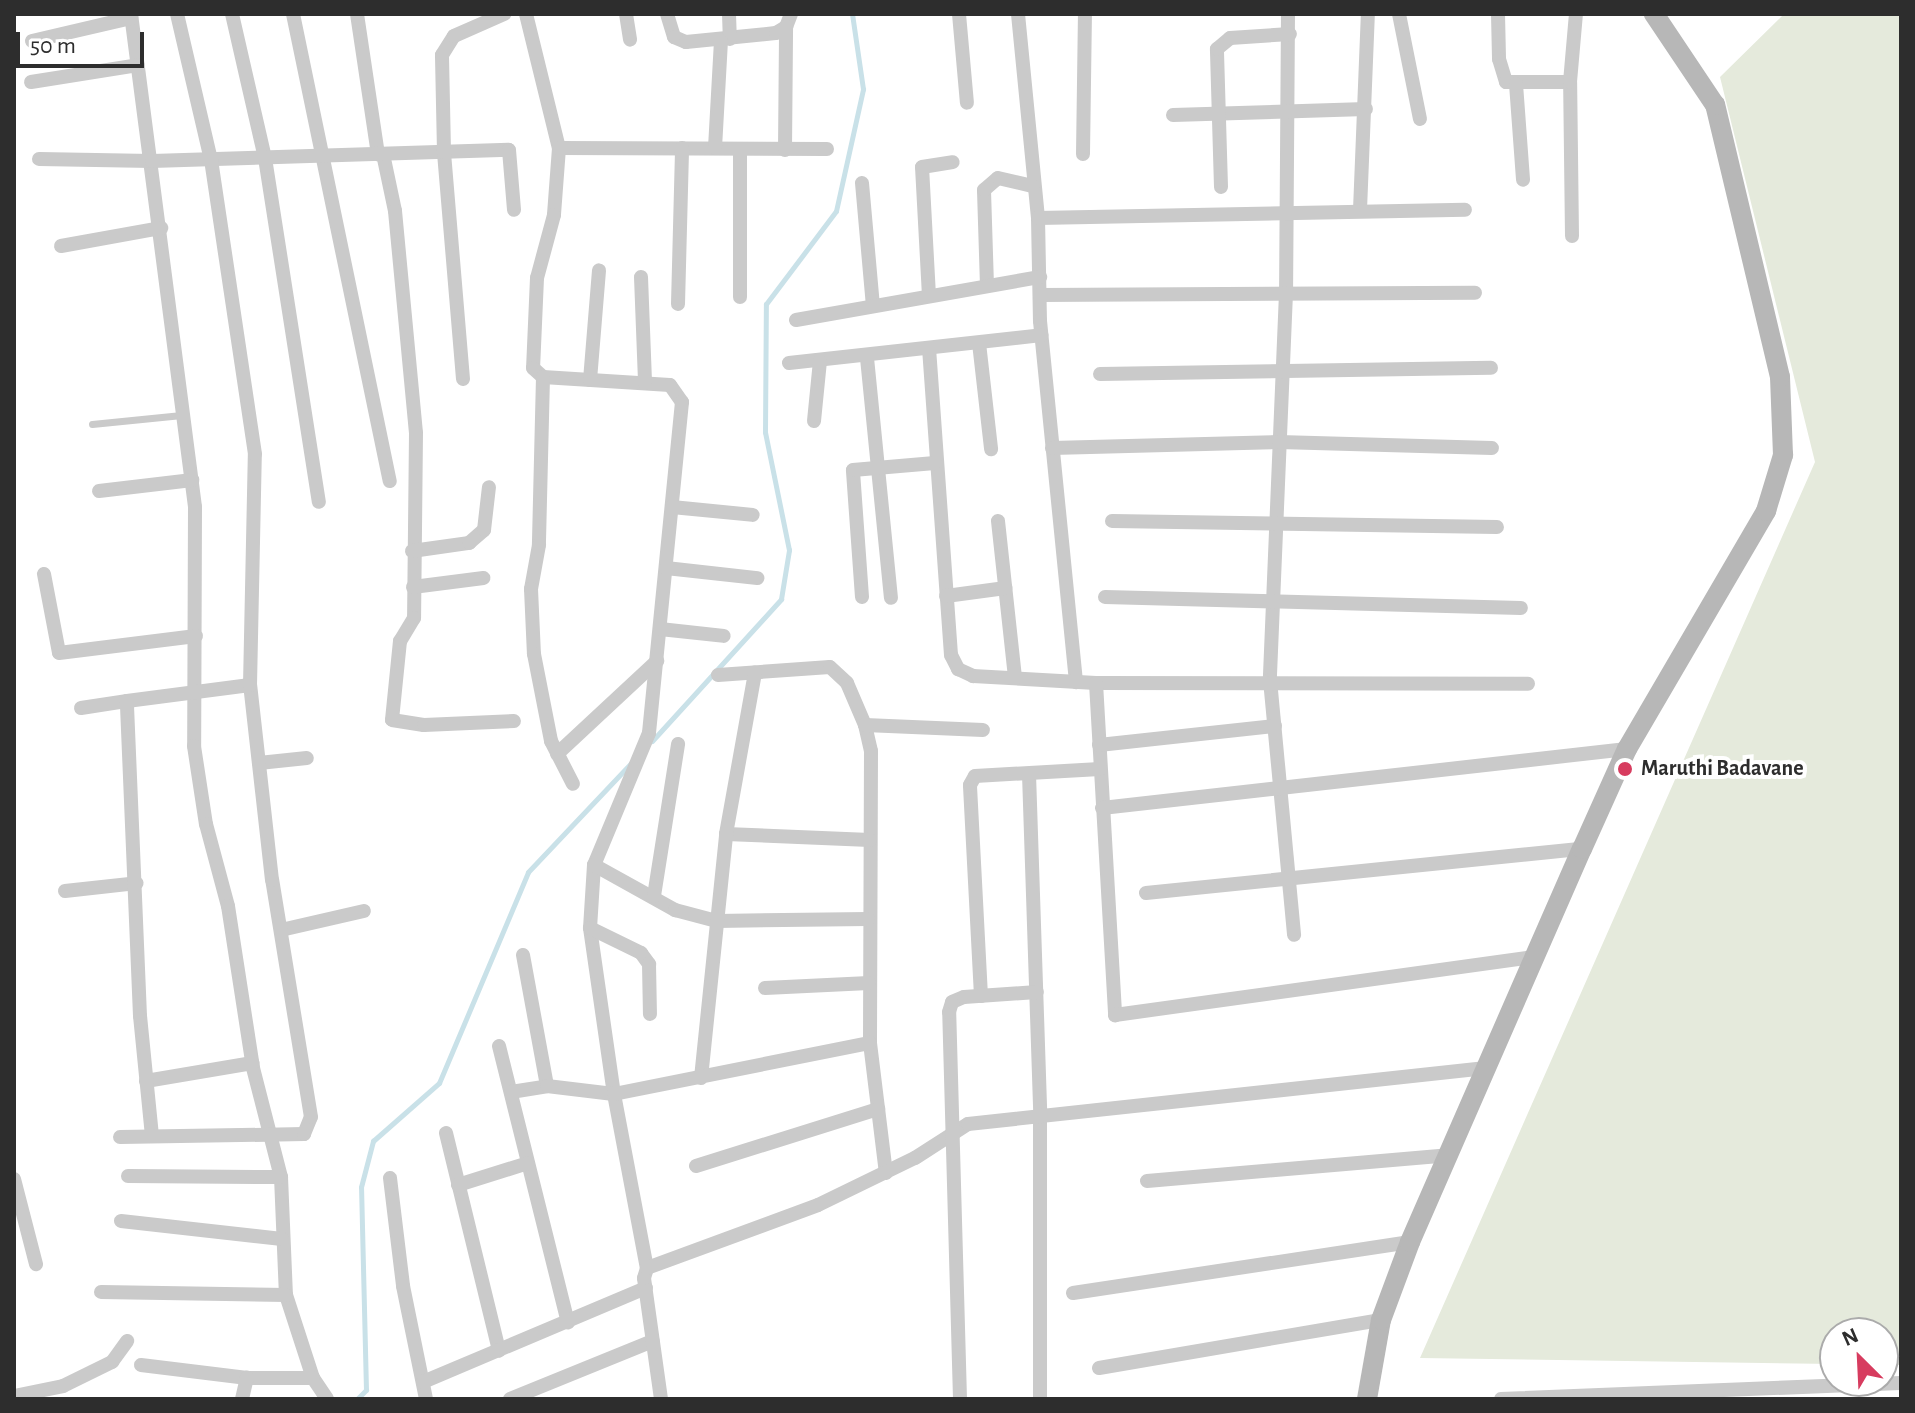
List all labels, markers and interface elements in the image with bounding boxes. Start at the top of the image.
scale bar [20,16,148,66]
text: 50 m [30,34,76,58]
place label: Maruthi Badavane [1641,756,1804,782]
marker: Maruthi Badavane [1616,760,1634,778]
north arrow [1819,1317,1899,1397]
text: N [1839,1324,1862,1350]

